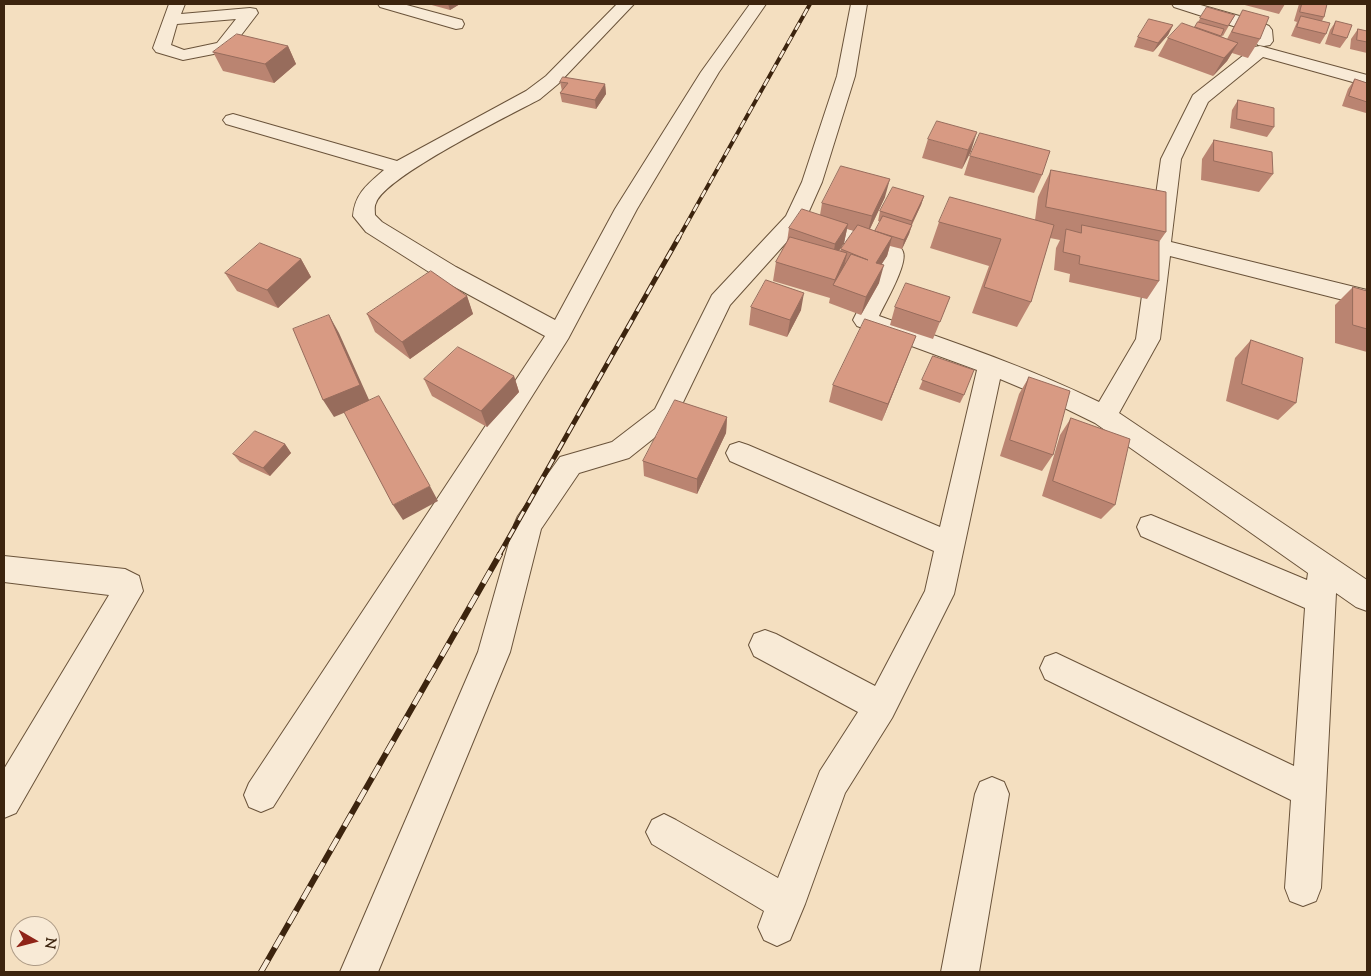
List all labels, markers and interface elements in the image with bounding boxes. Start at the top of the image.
north arrow [10,916,60,966]
text: N [38,936,60,950]

